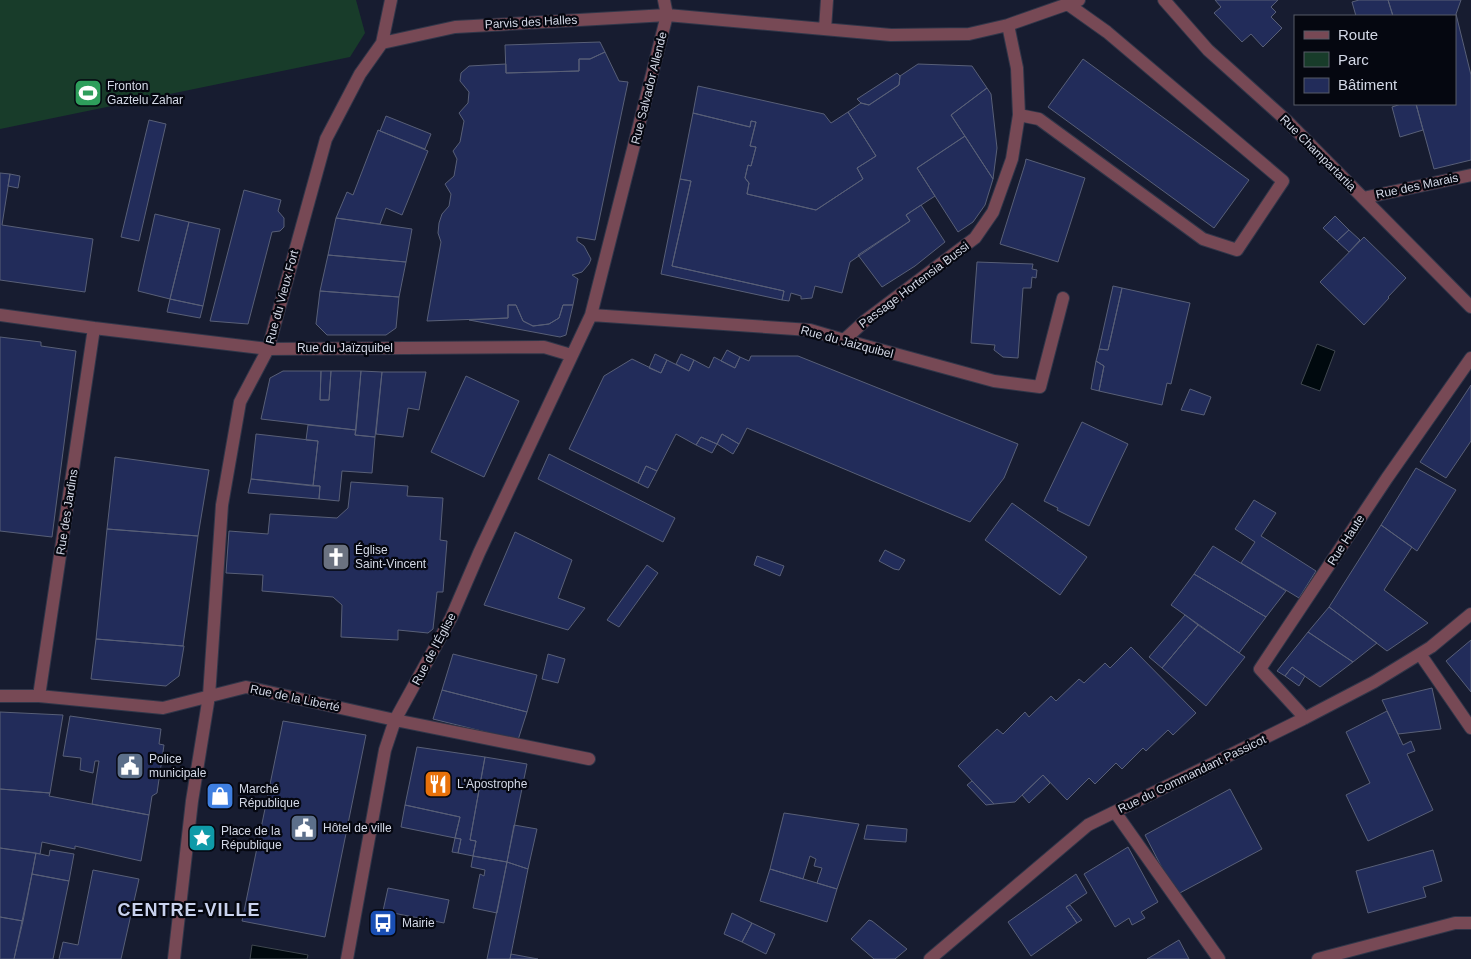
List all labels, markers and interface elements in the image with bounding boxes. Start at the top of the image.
street label: Parvis des Halles [484,13,578,31]
legend [1294,15,1456,105]
text: Route [1338,26,1378,43]
street label: Rue Salvador Allende [628,30,670,146]
text: Parc [1338,51,1369,68]
text: Bâtiment [1338,76,1398,93]
sports icon: Fronton Gaztelu Zahar [73,78,103,108]
place label: Fronton Gaztelu Zahar [107,79,183,107]
street label: Rue Champartartia [1277,112,1359,194]
street label: Rue des Marais [1374,170,1460,202]
street label: Passage Hortensia Bussi [856,239,972,331]
street label: Rue du Vieux Fort [263,248,301,345]
street label: Rue du Jaizquibel [799,323,895,361]
street label: Rue du Jaïzquibel [297,341,393,355]
street label: Rue des Jardins [53,468,81,556]
street label: Rue Haute [1325,512,1368,568]
church icon: Église Saint-Vincent [321,542,351,572]
place label: Église Saint-Vincent [355,542,427,571]
street label: Rue de l'Église [408,610,459,687]
street label: Rue de la Liberté [249,682,341,714]
street label: Rue du Commandant Passicot [1116,732,1269,816]
public building icon: Police municipale [115,751,145,781]
place label: Police municipale [149,752,207,780]
restaurant icon: L'Apostrophe [423,769,453,799]
place label: L'Apostrophe [457,777,528,791]
shop icon: Marché République [205,781,235,811]
place label: Marché République [239,782,300,810]
public building icon: Hôtel de ville [289,813,319,843]
place label: Hôtel de ville [323,821,392,835]
place icon: Place de la République [187,823,217,853]
place label: Place de la République [221,824,282,852]
district label: CENTRE-VILLE [117,900,261,920]
bus stop icon: Mairie [368,908,398,938]
place label: Mairie [402,916,435,930]

